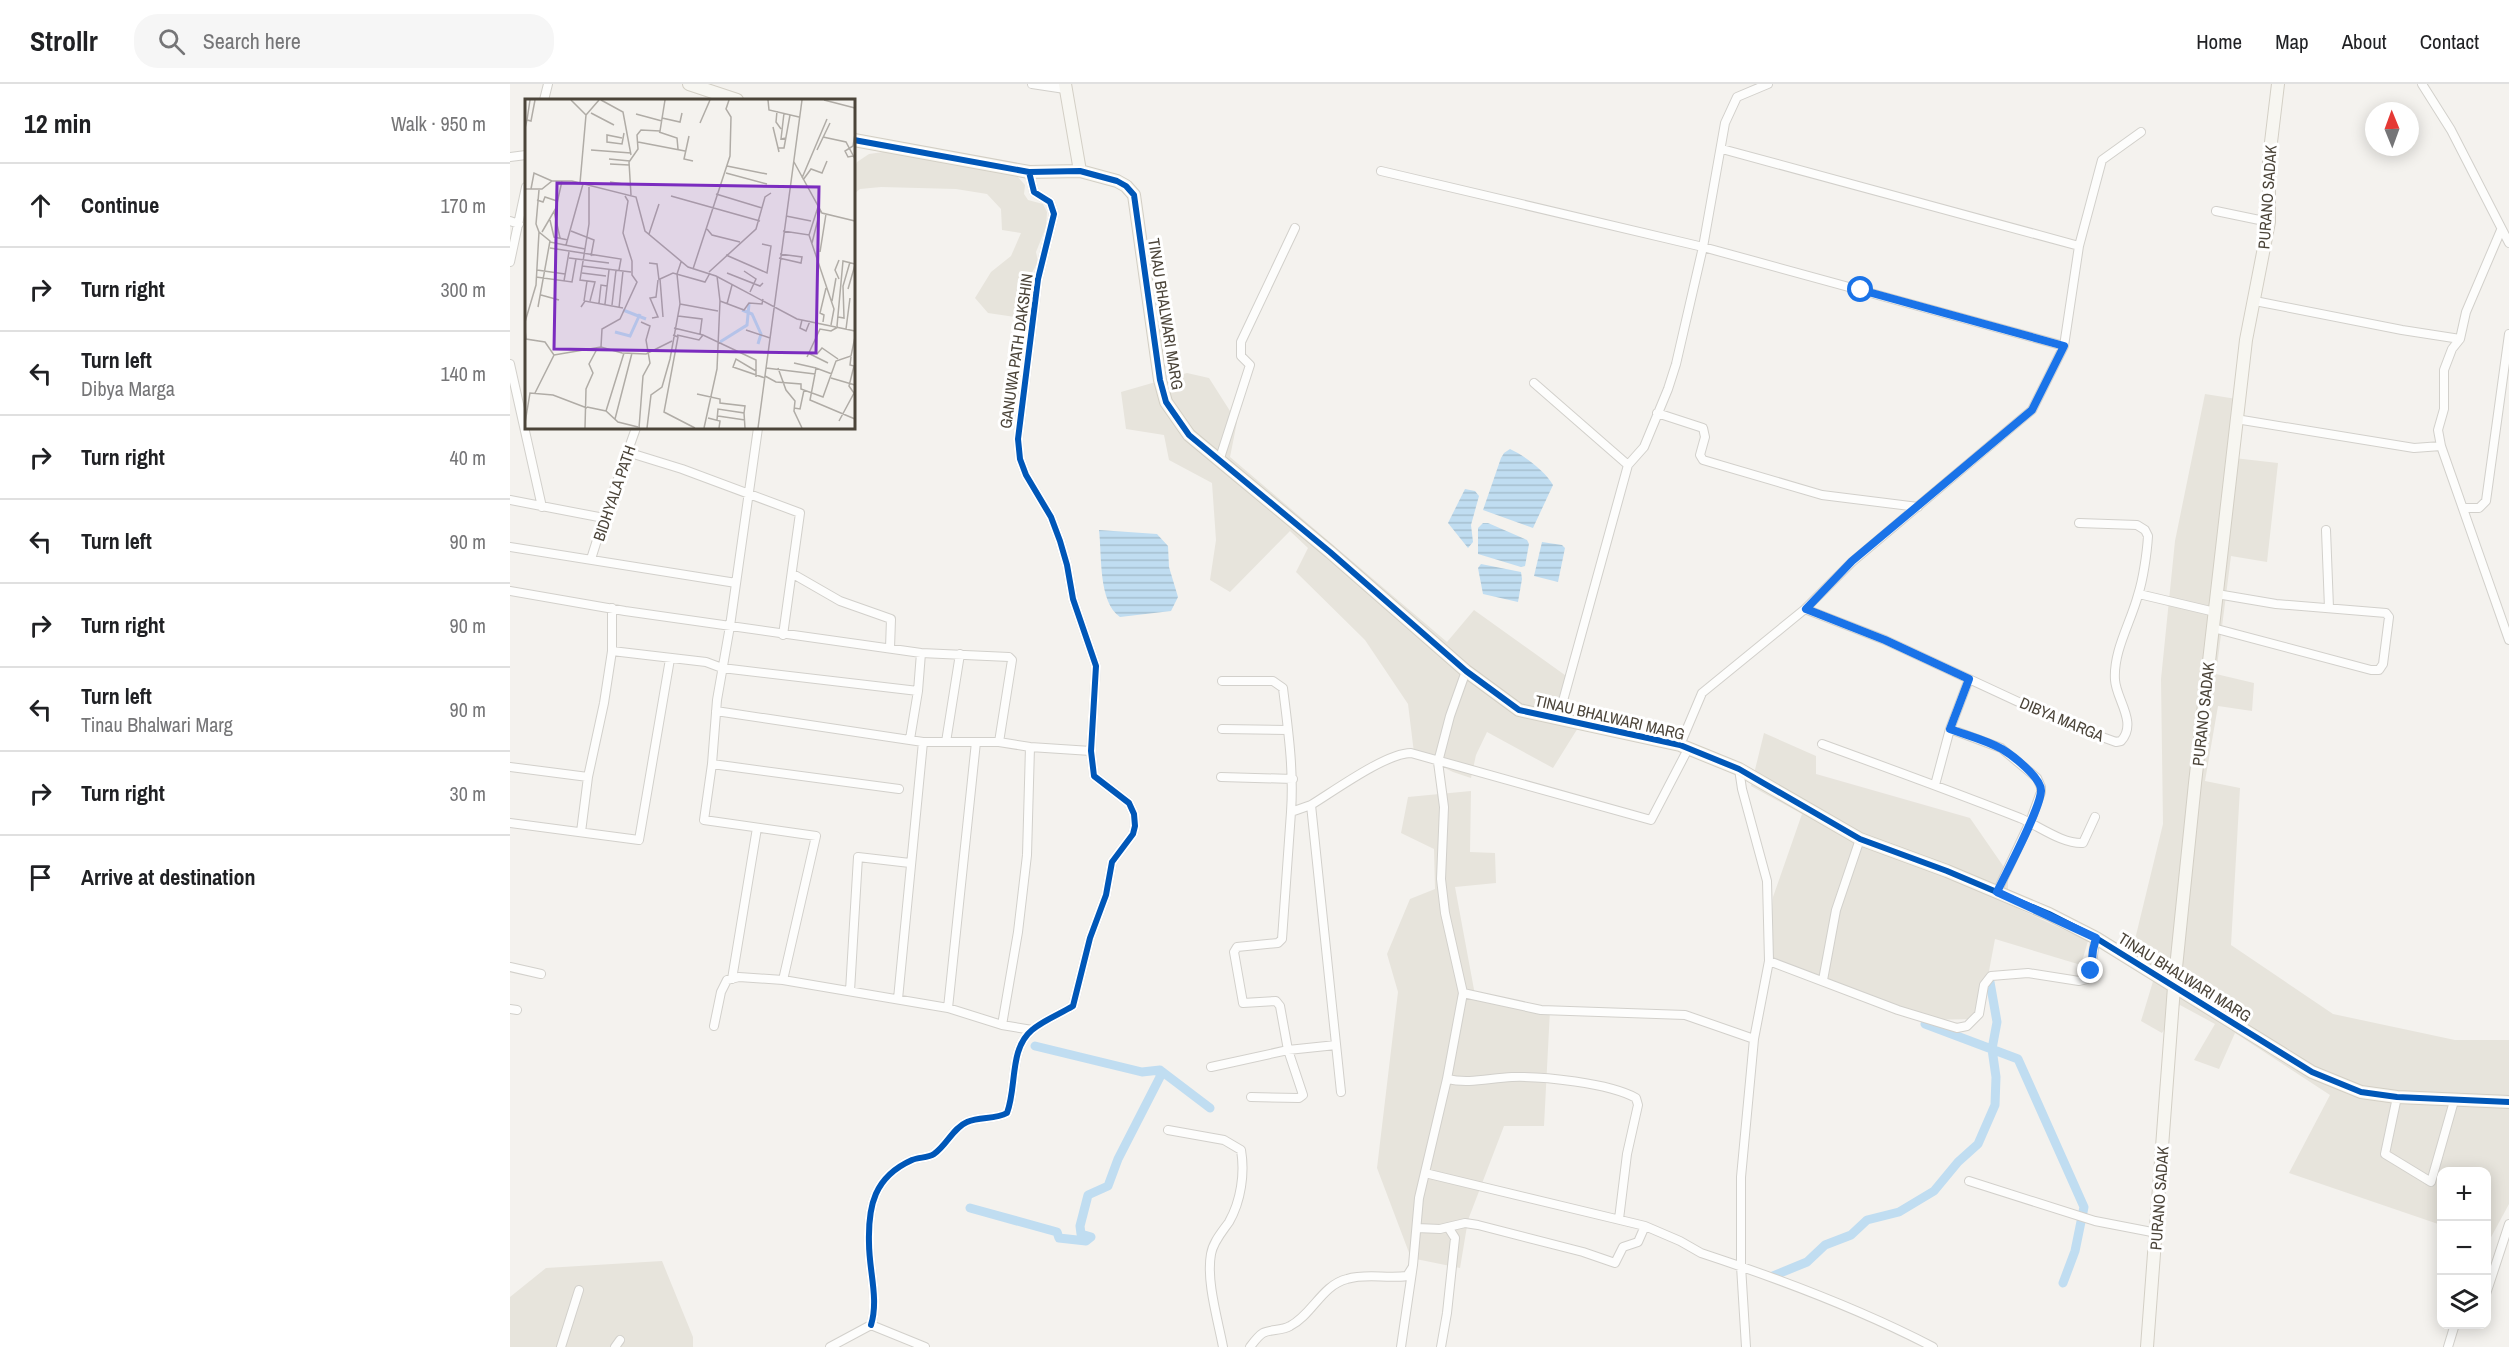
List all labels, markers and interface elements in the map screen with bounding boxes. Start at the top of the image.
search box [134,14,554,68]
text: Strollr [30,22,98,60]
icon: search [155,25,188,58]
text: Search here [203,26,301,56]
text: Home [2196,27,2242,56]
text: Map [2275,27,2309,56]
text: About [2342,27,2387,56]
text: Contact [2420,27,2479,56]
inset map [525,99,855,429]
north arrow [2365,102,2419,156]
text: 12 min [24,106,92,141]
text: Walk · 950 m [391,110,486,137]
street label: PURANO SADAK [2252,144,2282,250]
icon: ahead [24,189,57,222]
text: Continue [81,190,159,220]
text: 170 m [440,192,486,219]
street label: TINAU BHALWARI MARG [1143,237,1189,391]
street label: GANUWA PATH DAKSHIN [994,272,1038,430]
icon: right [24,273,57,306]
text: Turn right [81,274,165,304]
text: 300 m [440,276,486,303]
route start [1847,276,1873,302]
text: Turn left [81,345,152,375]
icon: left [24,357,57,390]
text: 140 m [440,360,486,387]
text: Dibya Marga [81,375,175,402]
icon: right [24,441,57,474]
text: Turn right [81,442,165,472]
street label: BIDHYALA PATH [587,442,641,544]
text: 40 m [450,444,486,471]
icon: left [24,525,57,558]
text: Turn left [81,526,152,556]
text: 90 m [450,528,486,555]
icon: right [24,609,57,642]
text: Turn right [81,610,165,640]
text: 90 m [450,612,486,639]
street label: PURANO SADAK [2187,661,2219,767]
text: Turn left [81,681,152,711]
street label: TINAU BHALWARI MARG [1533,689,1687,745]
street label: DIBYA MARGA [2017,691,2108,747]
icon: left [24,693,57,726]
text: 90 m [450,696,486,723]
text: Tinau Bhalwari Marg [81,711,233,738]
icon: right [24,777,57,810]
text: Turn right [81,778,165,808]
text: 30 m [450,780,486,807]
icon: arrive [24,861,57,894]
text: Arrive at destination [81,862,255,892]
street label: TINAU BHALWARI MARG [2114,927,2256,1027]
route end [2077,957,2103,983]
street label: PURANO SADAK [2144,1145,2174,1251]
map controls [2437,1167,2491,1329]
button: + [2437,1167,2491,1221]
button: − [2437,1221,2491,1275]
button: layers [2437,1275,2491,1329]

